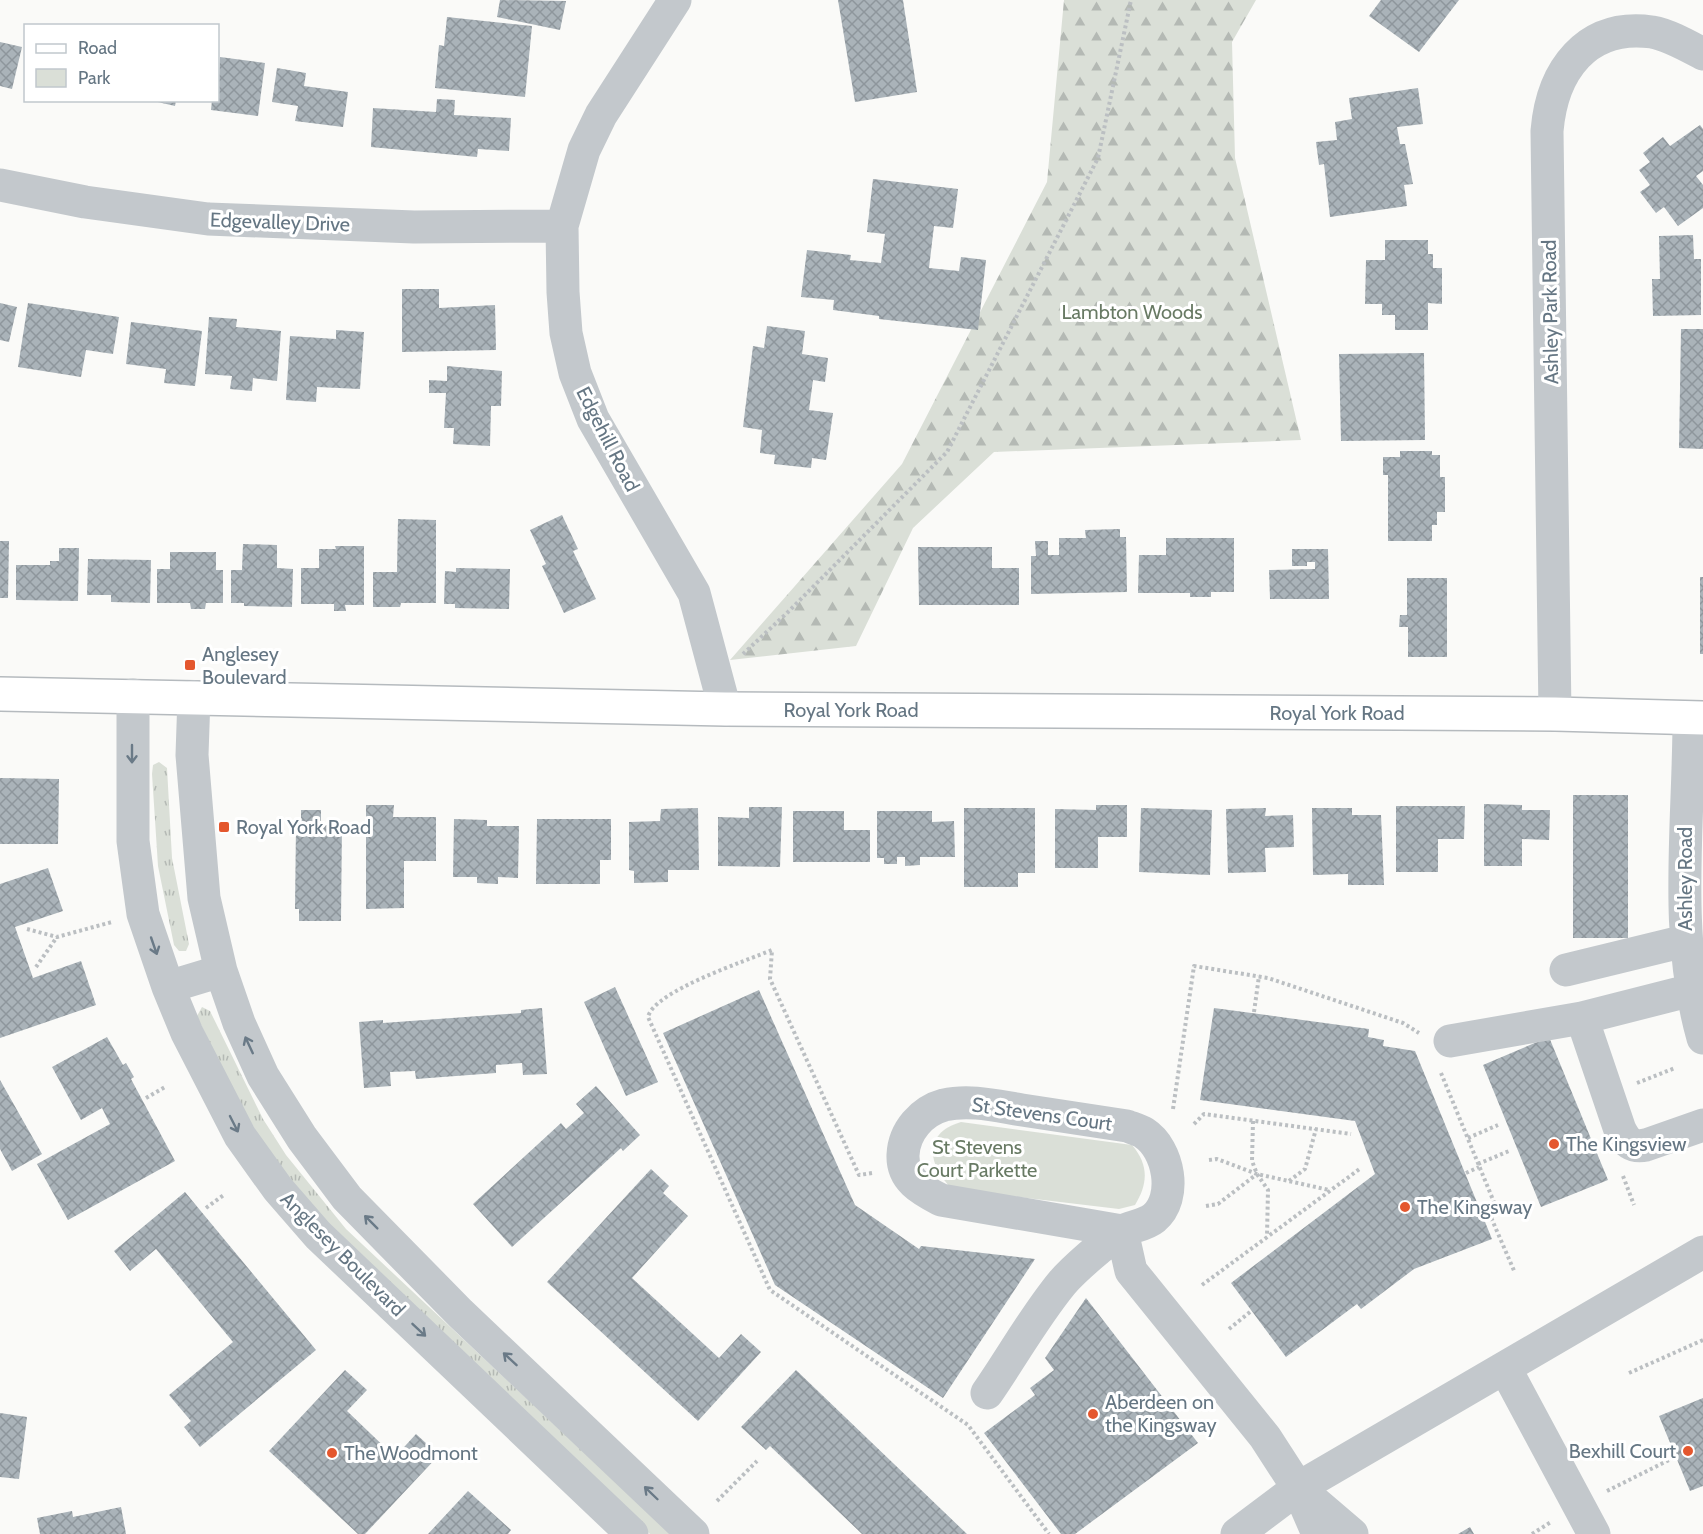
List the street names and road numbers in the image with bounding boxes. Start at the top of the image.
street label: Edgevalley Drive [209,208,351,236]
street label: Ashley Park Road [1537,239,1563,385]
street label: Edgehill Road [571,383,645,495]
street label: Royal York Road [783,698,919,722]
street label: Royal York Road [1269,701,1405,725]
street label: Ashley Road [1673,827,1697,931]
street label: St Stevens Court [970,1092,1114,1136]
street label: Anglesey Boulevard [276,1187,410,1321]

